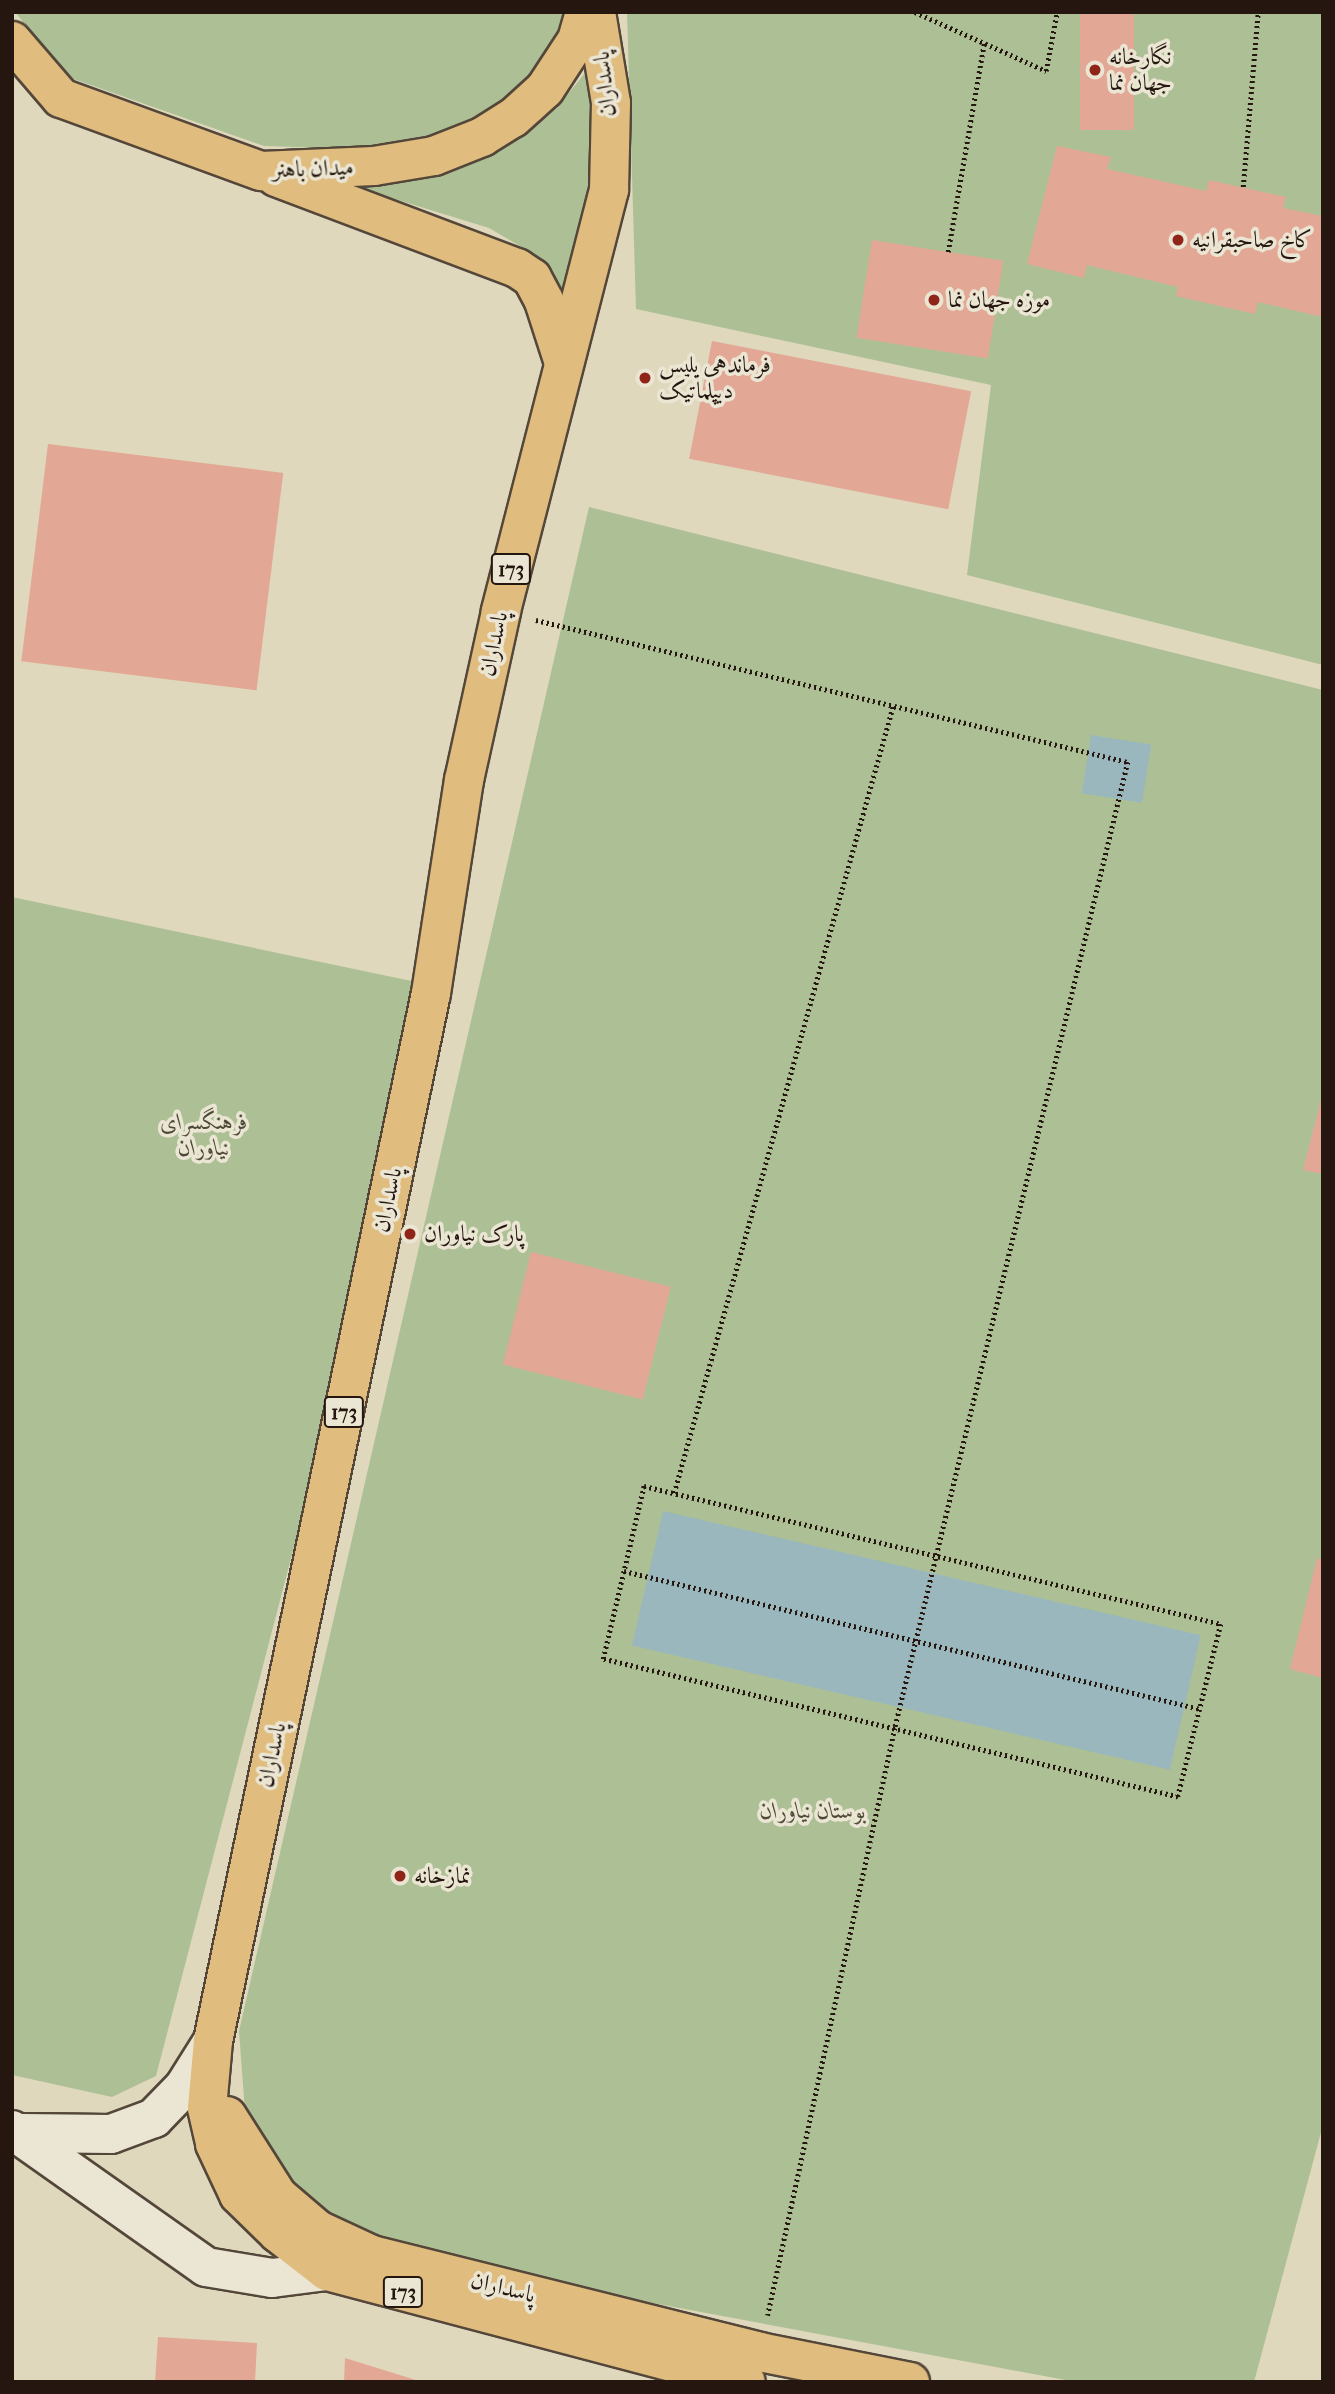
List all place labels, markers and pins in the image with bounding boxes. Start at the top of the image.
place label: نگارخانه جهان نما [1109,43,1172,97]
marker: نگارخانه جهان نما [1087,62,1103,78]
place label: کاخ صاحبقرانیه [1192,226,1312,254]
marker: کاخ صاحبقرانیه [1170,232,1186,248]
place label: موزه جهان نما [948,286,1050,314]
marker: موزه جهان نما [926,292,942,308]
place label: فرماندهی پلیس دیپلماتیک [659,351,771,405]
marker: فرماندهی پلیس دیپلماتیک [637,370,653,386]
place label: پارک نیاوران [424,1220,524,1248]
marker: پارک نیاوران [402,1226,418,1242]
place label: نمازخانه [414,1862,471,1890]
marker: نمازخانه [392,1868,408,1884]

